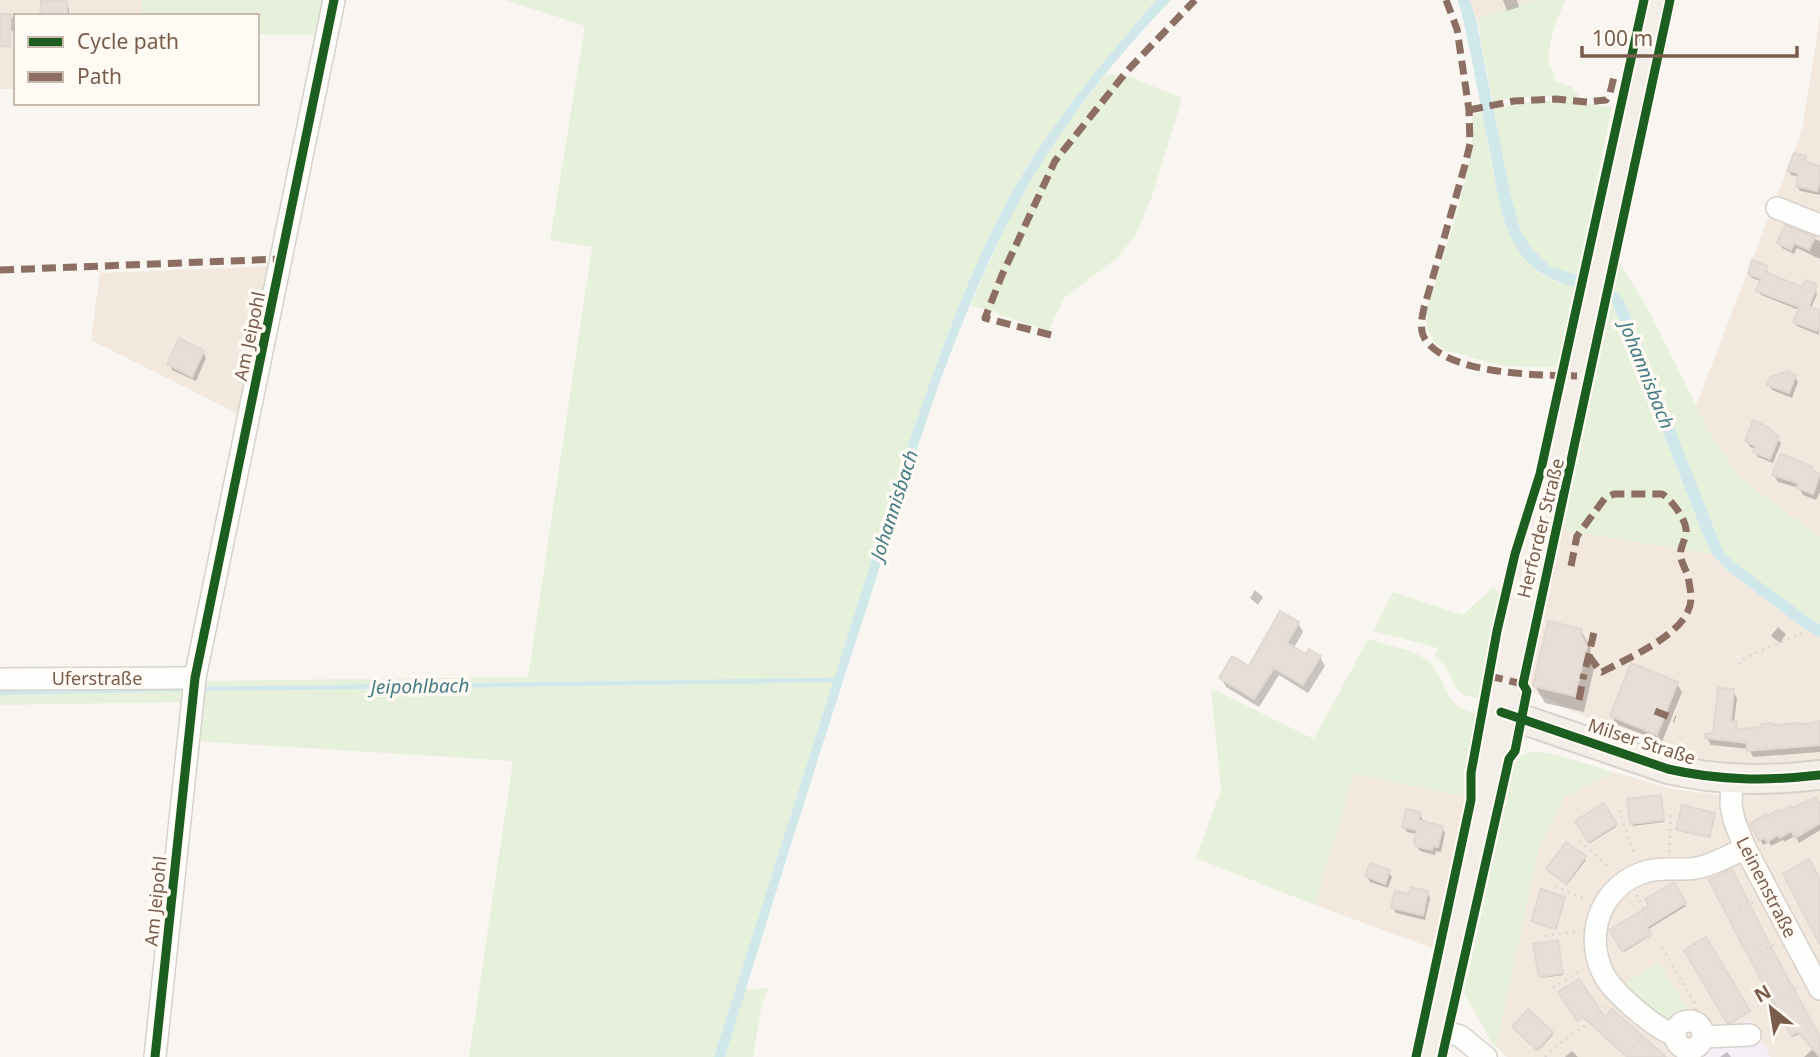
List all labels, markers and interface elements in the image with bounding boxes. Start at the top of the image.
legend [14,14,259,105]
scale bar [1582,14,1797,58]
text: 100 m [1592,24,1653,52]
text: Cycle path [77,27,179,55]
text: Path [77,62,122,90]
street label: Am Jeipohl [228,289,270,383]
water label: Johannisbach [1612,314,1680,433]
water label: Johannisbach [863,447,924,566]
street label: Herforder Straße [1511,455,1569,601]
street label: Uferstraße [52,666,142,690]
water label: Jeipohlbach [367,672,470,700]
street label: Milser Straße [1585,712,1699,770]
street label: Leinenstraße [1731,832,1803,942]
street label: Am Jeipohl [138,855,172,947]
north arrow [1736,973,1806,1043]
text: N [1749,978,1776,1008]

